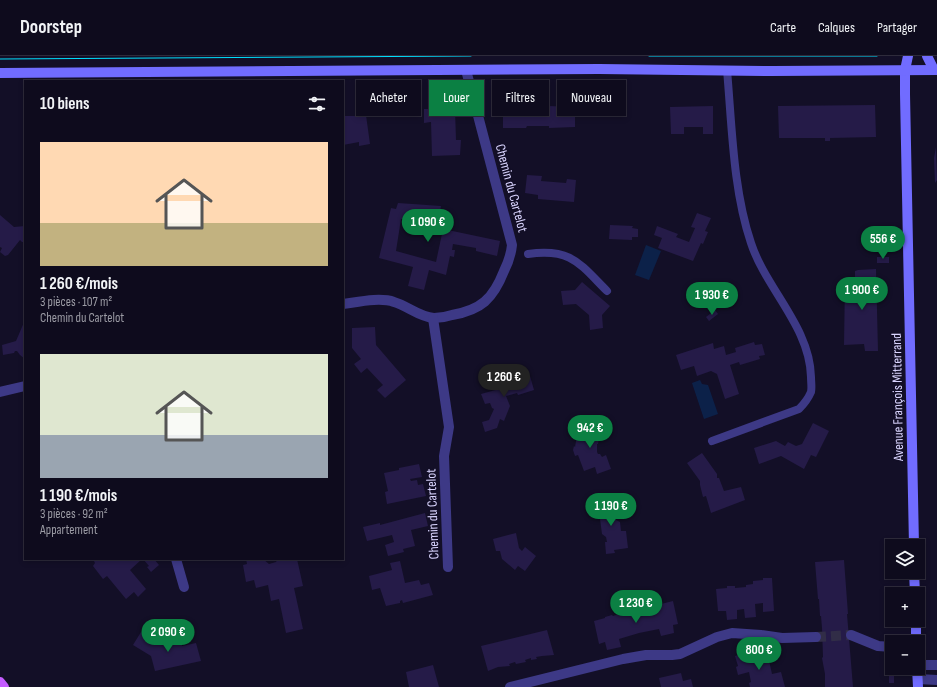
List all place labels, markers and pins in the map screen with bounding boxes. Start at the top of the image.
pin: 1 090 € [391,209,465,243]
pin: 556 € [855,226,911,260]
pin: 1 900 € [825,277,899,311]
pin: 1 930 € [675,282,749,316]
pin: 1 260 € [467,364,541,398]
pin: 942 € [562,415,618,449]
pin: 1 190 € [574,493,648,527]
pin: 1 230 € [599,590,673,624]
pin: 2 090 € [131,619,205,653]
pin: 800 € [731,637,787,671]

